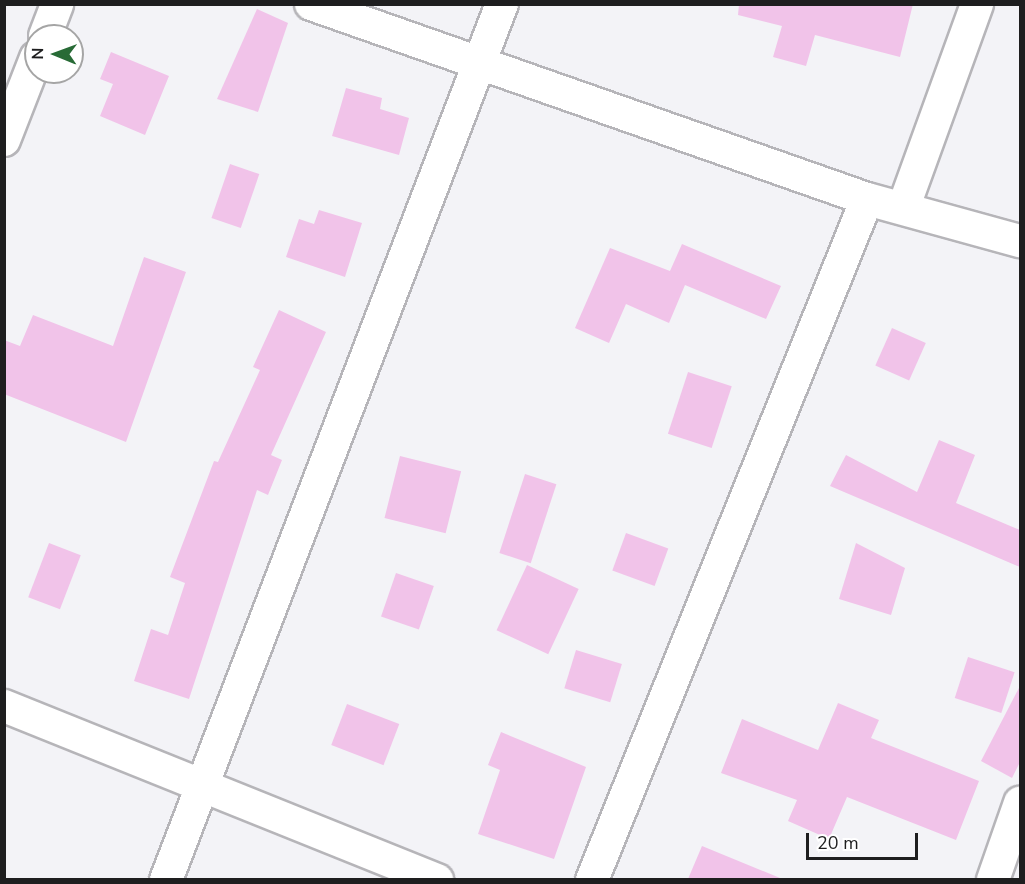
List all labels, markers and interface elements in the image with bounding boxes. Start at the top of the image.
north arrow [24,24,84,84]
text: N [27,48,49,60]
scale bar [809,821,922,859]
text: 20 m [817,831,859,855]

